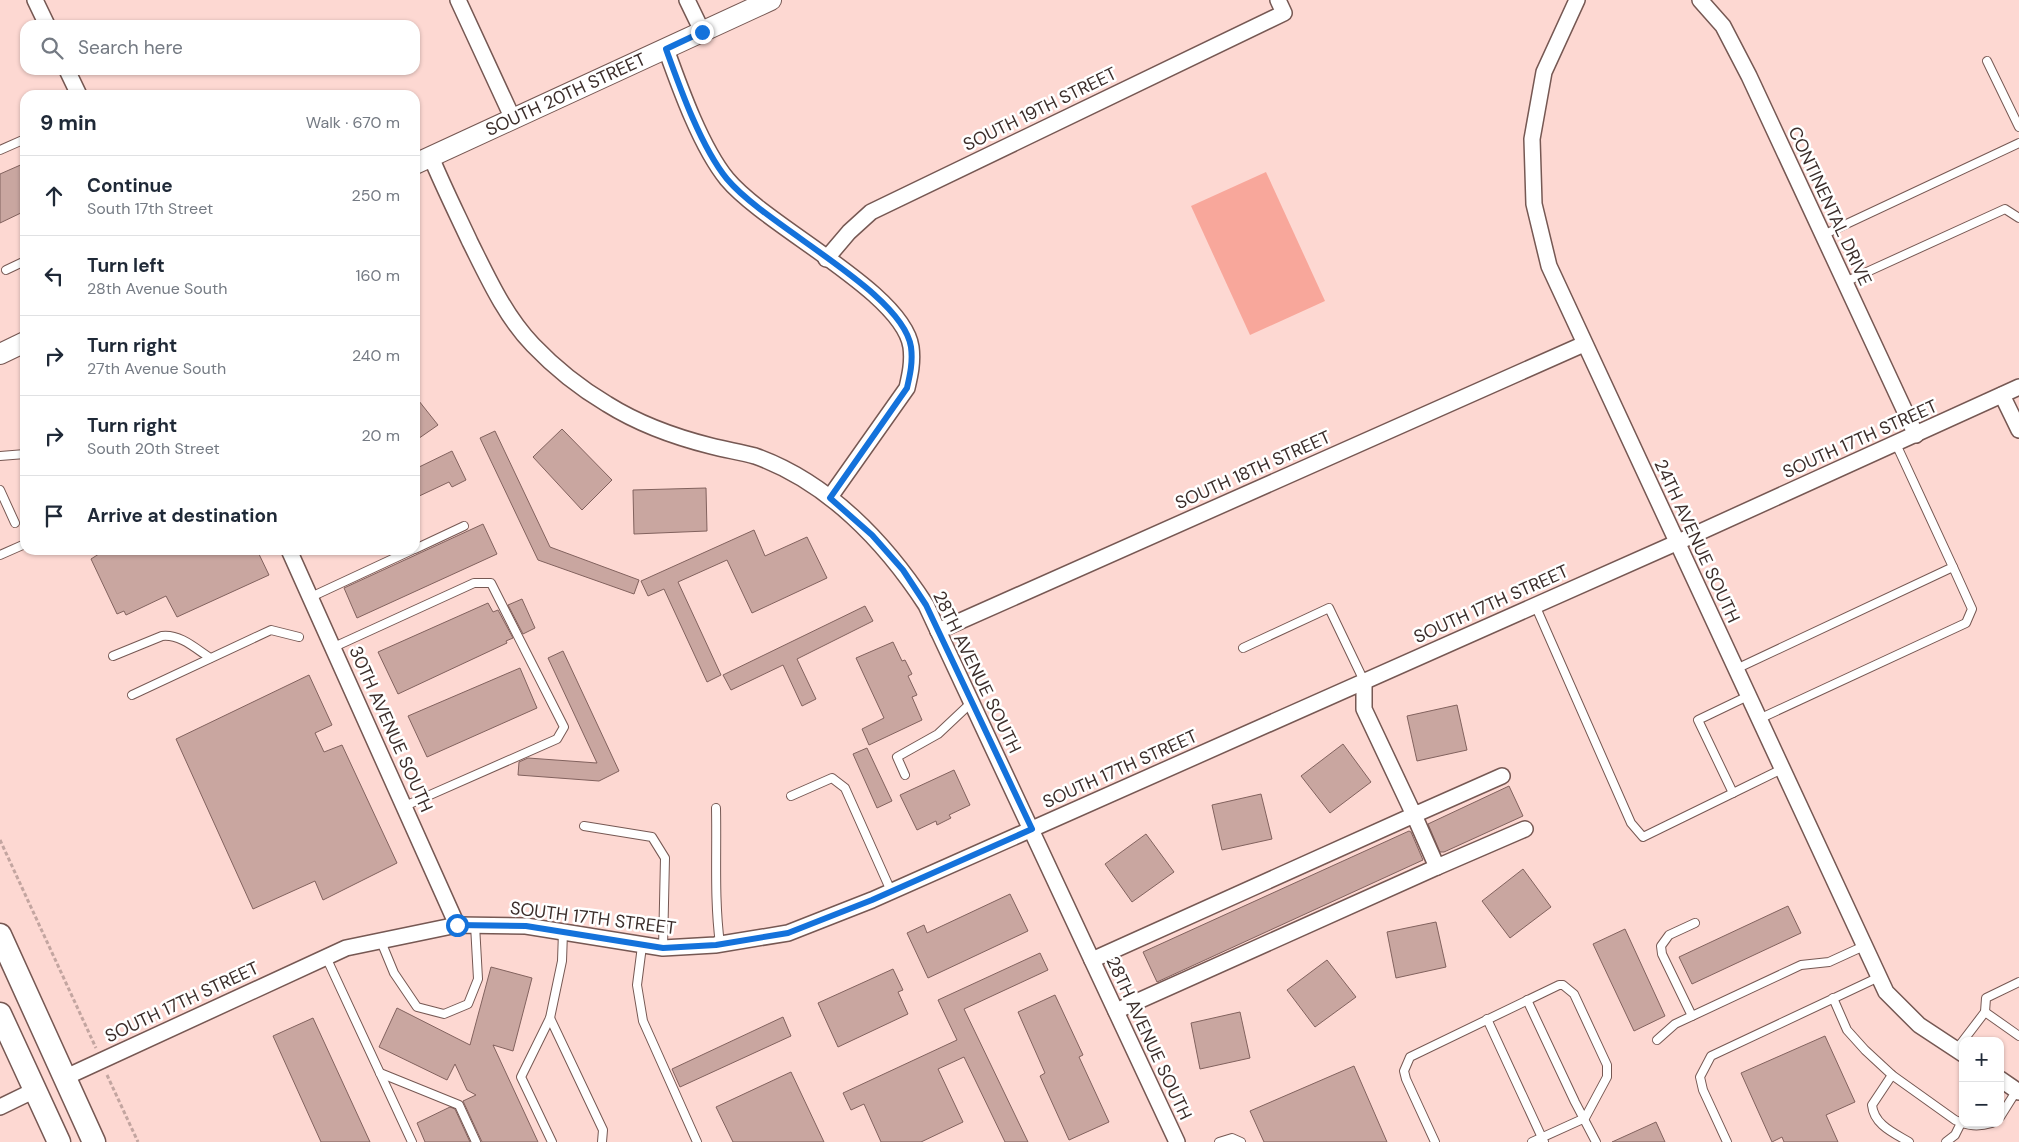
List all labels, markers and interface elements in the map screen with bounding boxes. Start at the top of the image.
search box [20,20,420,75]
route end [691,21,714,44]
icon: search [38,34,66,62]
text: Search here [78,35,183,60]
street label: SOUTH 20TH STREET [482,47,650,142]
street label: SOUTH 19TH STREET [959,61,1121,157]
text: 9 min [40,109,97,137]
text: Walk · 670 m [306,112,400,133]
street label: CONTINENTAL DRIVE [1783,123,1877,289]
text: Continue [87,173,173,198]
icon: ahead [40,182,68,210]
text: 250 m [352,185,400,206]
text: South 17th Street [87,198,213,219]
text: Turn left [87,253,165,278]
icon: left [40,262,68,290]
text: 160 m [356,265,400,286]
text: 28th Avenue South [87,278,227,299]
text: Turn right [87,333,177,358]
icon: right [40,342,68,370]
text: 240 m [352,345,400,366]
text: 27th Avenue South [87,358,226,379]
street label: SOUTH 17TH STREET [1779,394,1941,484]
text: Turn right [87,413,177,438]
icon: right [40,422,68,450]
text: 20 m [361,425,400,446]
street label: SOUTH 18TH STREET [1171,425,1335,515]
text: South 20th Street [87,438,220,459]
street label: 24TH AVENUE SOUTH [1649,455,1745,627]
icon: arrive [40,502,68,530]
text: Arrive at destination [87,503,278,528]
street label: SOUTH 17TH STREET [1410,559,1572,649]
street label: 28TH AVENUE SOUTH [927,587,1027,757]
street label: 30TH AVENUE SOUTH [344,642,438,816]
street label: SOUTH 17TH STREET [1039,724,1201,814]
street label: SOUTH 17TH STREET [509,896,677,940]
route start [446,914,469,937]
street label: 28TH AVENUE SOUTH [1101,952,1197,1124]
street label: SOUTH 17TH STREET [101,956,263,1048]
map controls [1959,1037,2004,1127]
button: + [1959,1037,2004,1082]
button: − [1959,1082,2004,1127]

